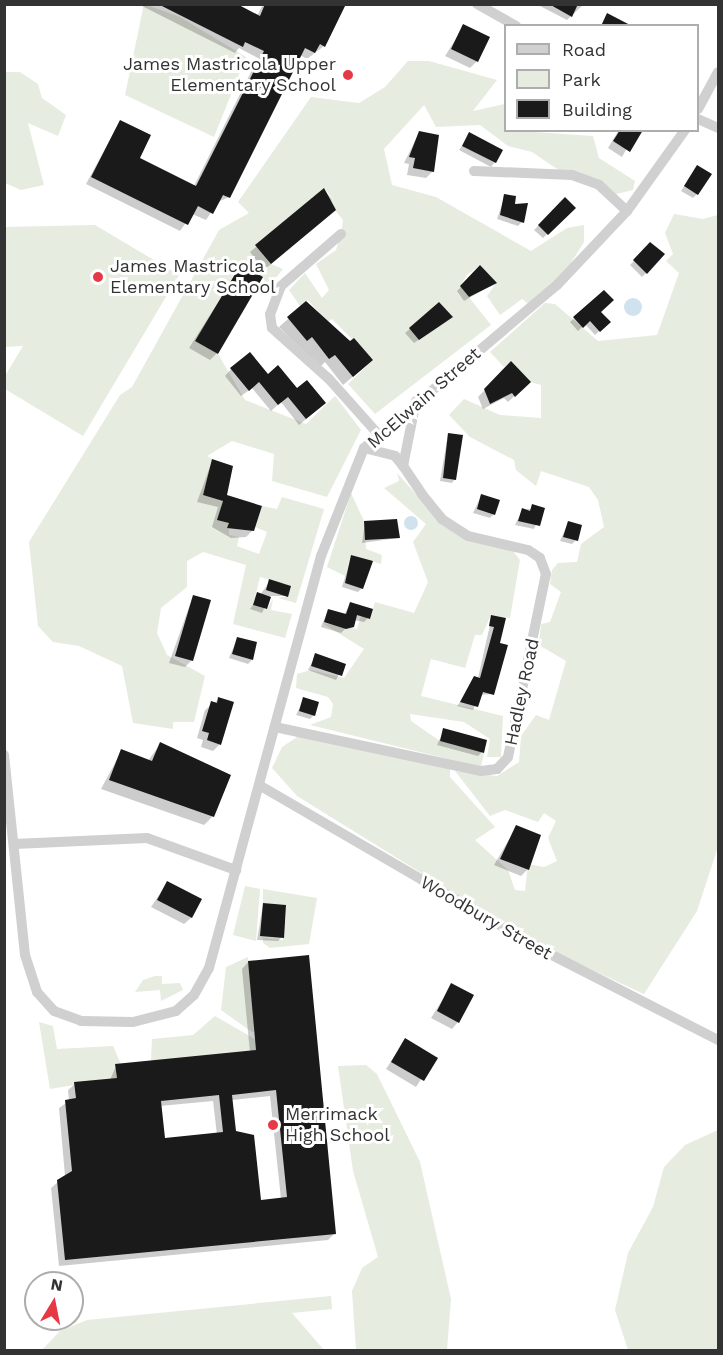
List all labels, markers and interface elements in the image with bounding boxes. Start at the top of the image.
legend [504,24,699,132]
text: Road [562,39,606,60]
place label: James Mastricola Upper Elementary School [123,54,336,97]
marker: James Mastricola Upper Elementary School [341,68,355,82]
text: Park [562,69,601,90]
text: Building [562,99,632,120]
place label: James Mastricola Elementary School [110,256,276,298]
marker: James Mastricola Elementary School [91,270,105,284]
street label: McElwain Street [363,343,485,453]
street label: Hadley Road [500,636,544,748]
street label: Woodbury Street [416,871,556,965]
place label: Merrimack High School [285,1104,390,1146]
marker: Merrimack High School [266,1118,280,1132]
north arrow [24,1271,84,1331]
text: N [49,1274,64,1295]

